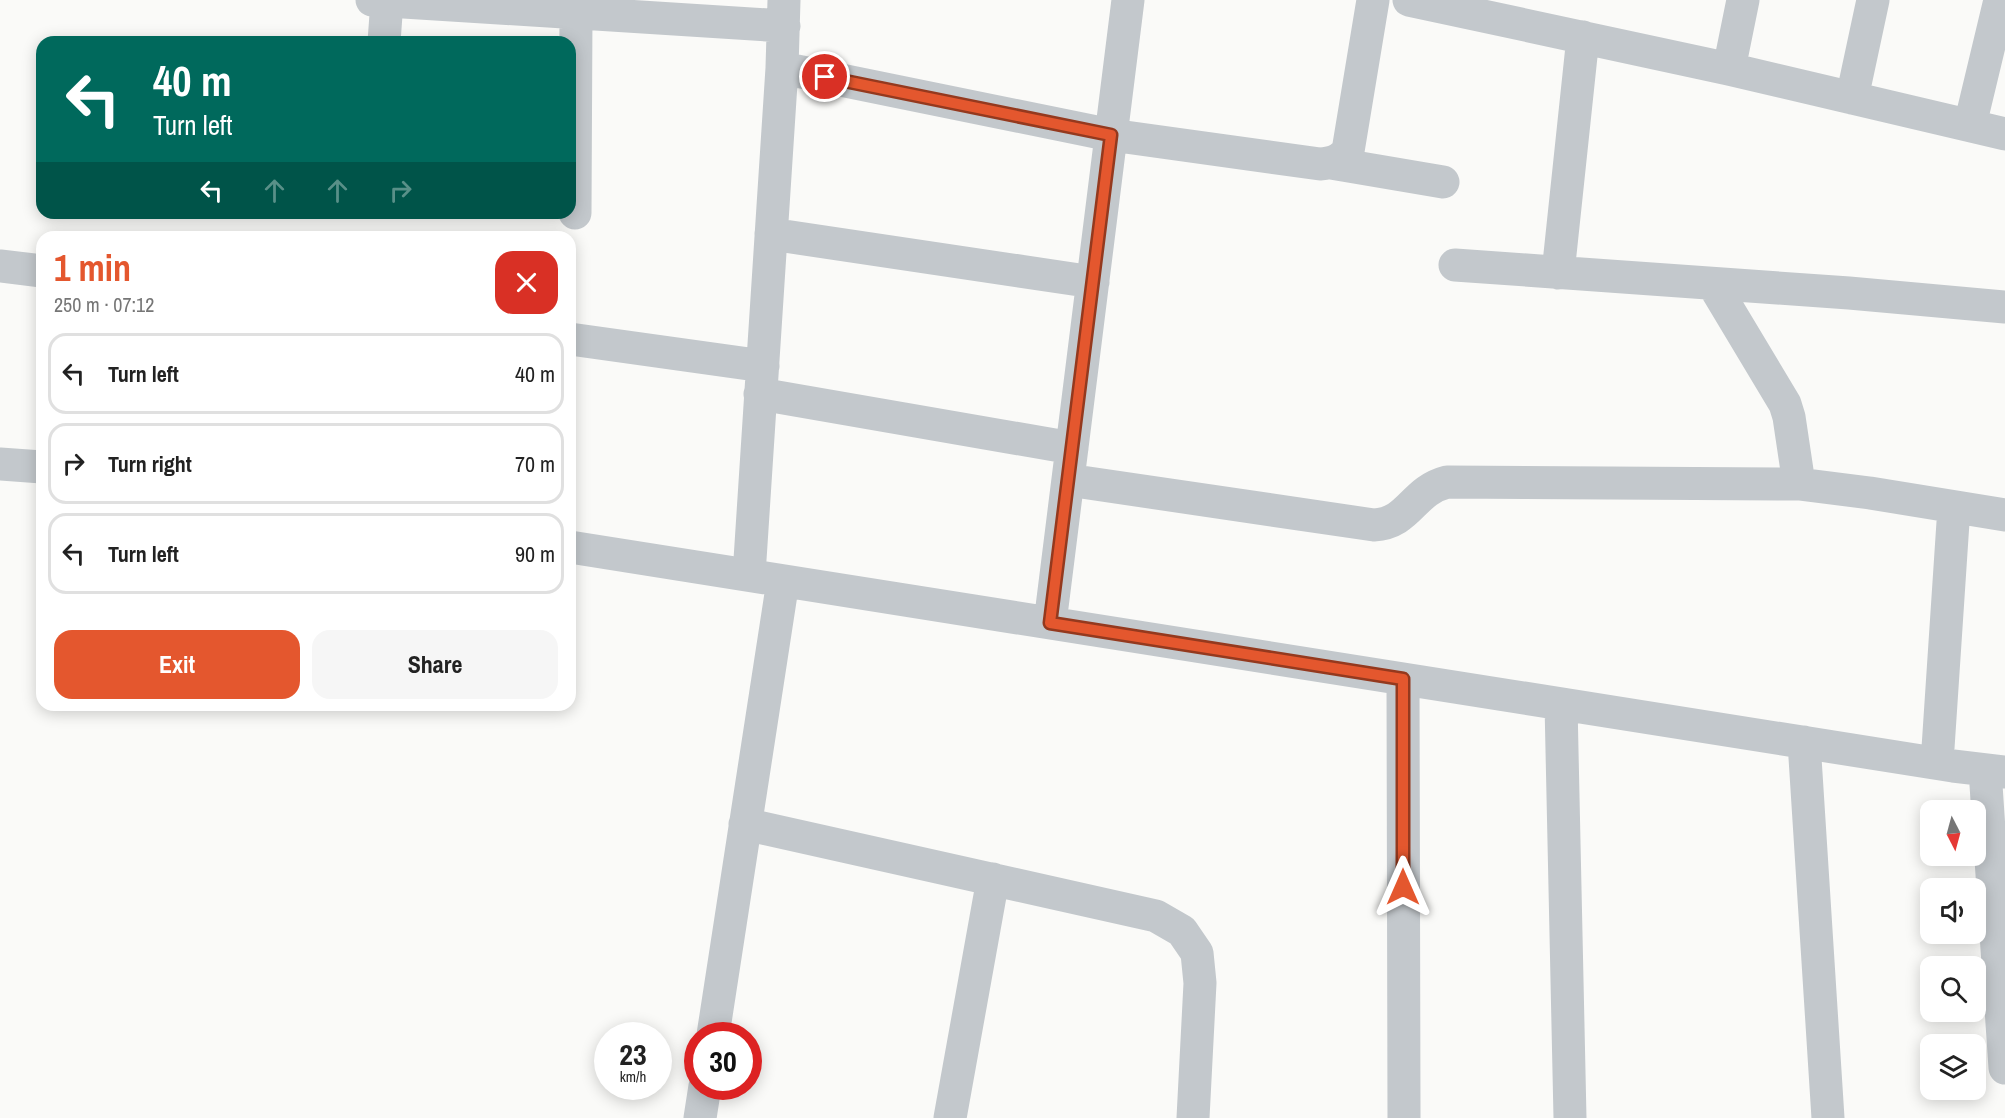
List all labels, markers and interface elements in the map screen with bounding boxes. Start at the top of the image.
pin [799,51,850,102]
text: 40 m [153,53,232,109]
icon: left [54,60,132,138]
icon: arrive [808,60,841,93]
text: Turn left [153,107,232,143]
icon: left [195,174,228,207]
icon: ahead [258,174,291,207]
icon: ahead [321,174,354,207]
icon: right [384,174,417,207]
text: 1 min [54,244,131,292]
button: close [495,251,558,314]
text: 250 m · 07:12 [54,291,154,318]
icon: left [57,357,90,390]
text: Turn left [108,359,179,389]
text: 40 m [515,359,555,389]
icon: right [57,447,90,480]
text: Turn right [108,449,192,479]
text: 70 m [515,449,555,479]
icon: left [57,537,90,570]
text: Turn left [108,539,179,569]
text: 90 m [515,539,555,569]
button: Exit [54,630,300,699]
button: Share [312,630,558,699]
north arrow [1920,800,1986,866]
map controls [1920,800,1986,1100]
position arrow [1371,855,1435,919]
button: sound [1920,878,1986,944]
button: search [1920,956,1986,1022]
speed limit sign: 30 [684,1022,762,1100]
text: 23 [619,1034,647,1074]
button: layers [1920,1034,1986,1100]
text: km/h [620,1066,646,1087]

